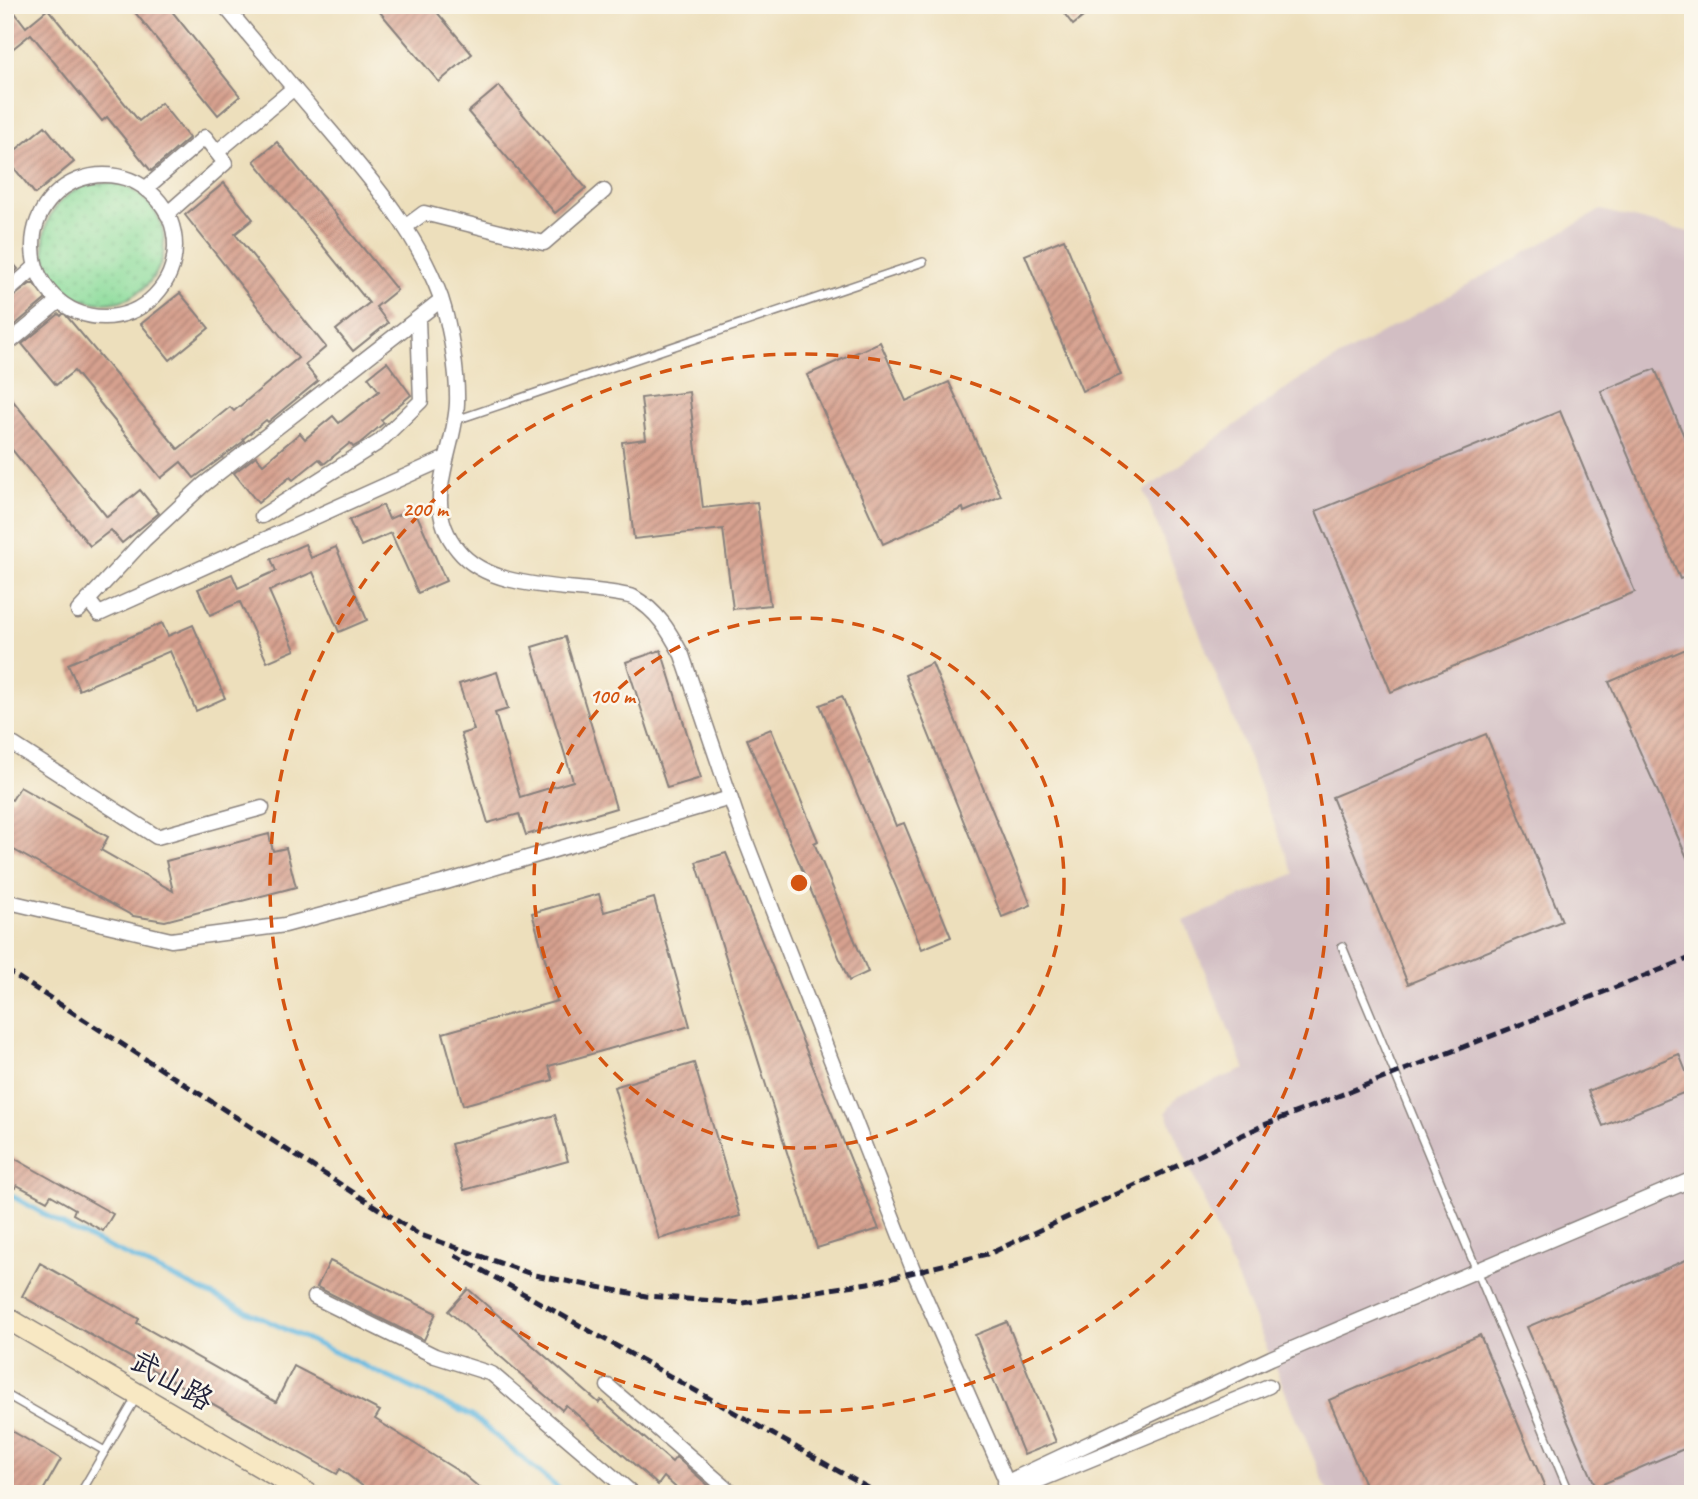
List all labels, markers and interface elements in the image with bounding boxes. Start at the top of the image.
text: 200 m [402,496,450,522]
text: 100 m [589,683,637,709]
centre of rings [787,871,811,895]
street label: 武山路 [124,1341,220,1419]

